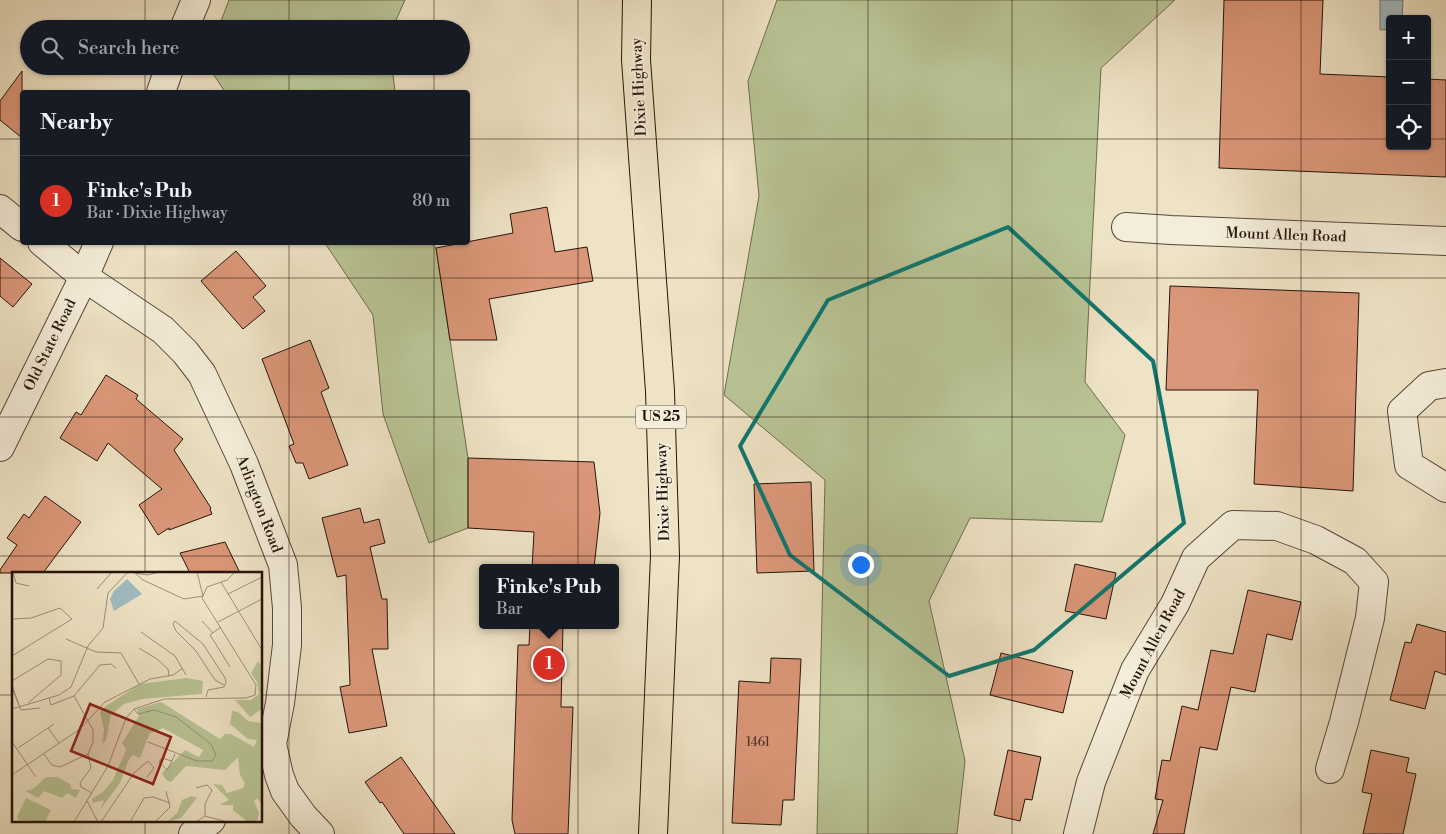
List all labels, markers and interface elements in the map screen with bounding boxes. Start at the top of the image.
map controls [1386,15,1431,150]
button: + [1386,15,1431,60]
search box [20,20,470,75]
icon: search [38,34,66,62]
text: Search here [78,36,179,60]
street label: Dixie Highway [627,37,651,137]
button: − [1386,60,1431,105]
button: locate [1386,105,1431,150]
text: Nearby [40,110,113,136]
text: Finke's Pub [87,179,192,203]
text: 1 [52,191,60,211]
text: 80 m [412,191,450,211]
text: Bar · Dixie Highway [87,203,228,223]
street label: Mount Allen Road [1225,223,1347,247]
street label: Old State Road [20,295,81,394]
road number: US 25 [636,406,686,428]
street label: Dixie Highway [652,442,674,542]
street label: Arlington Road [231,452,286,556]
your location [848,552,874,578]
popup [479,564,619,629]
inset map [12,572,262,822]
text: Finke's Pub [496,575,602,599]
street label: Mount Allen Road [1116,586,1190,702]
text: Bar [496,599,523,619]
pin: 1 [533,645,565,683]
house number: 1461 [746,735,771,750]

